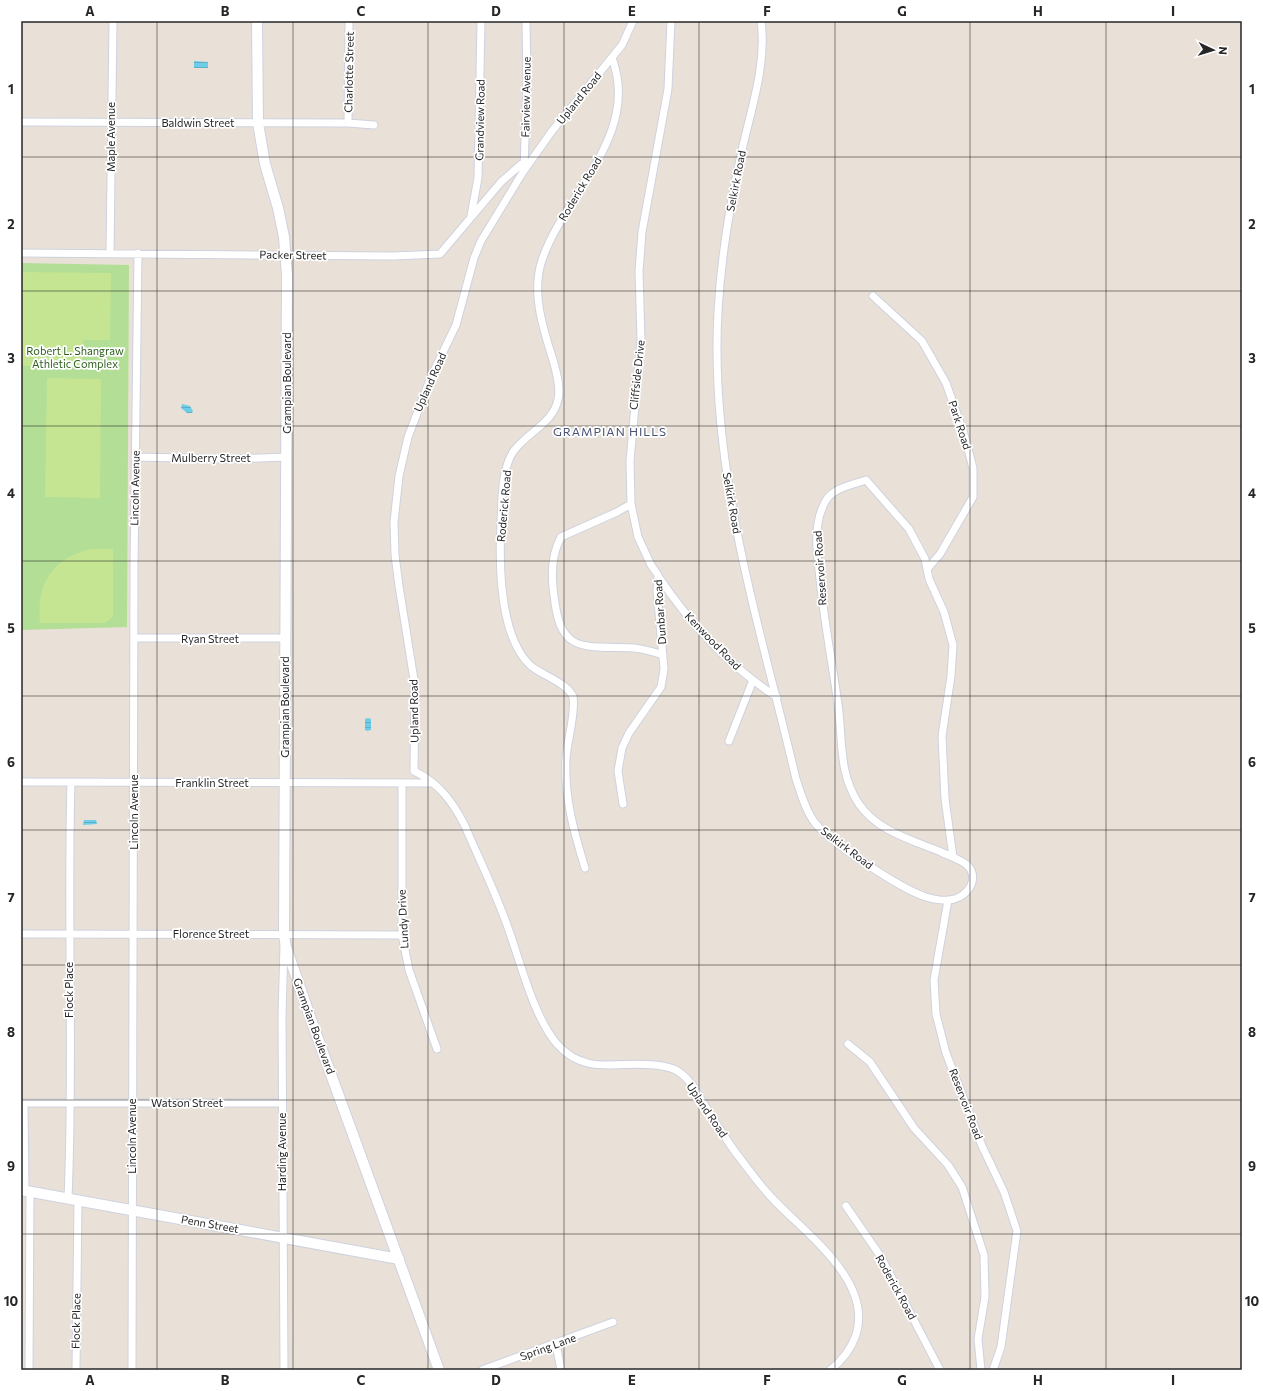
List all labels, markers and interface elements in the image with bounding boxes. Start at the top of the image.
text: A [85,3,95,19]
text: B [221,3,230,19]
text: C [357,3,366,19]
text: D [491,3,501,19]
text: E [628,3,636,19]
text: F [763,3,771,19]
text: G [897,3,907,19]
text: H [1033,3,1043,19]
text: I [1171,3,1175,19]
north arrow [1193,30,1233,70]
street label: Charlotte Street [341,31,356,113]
text: N [1217,46,1230,55]
street label: Fairview Avenue [518,56,533,137]
street label: Upland Road [554,69,604,126]
street label: Grandview Road [472,79,487,161]
text: 1 [8,81,14,97]
text: 1 [1249,81,1255,97]
street label: Maple Avenue [104,102,117,172]
street label: Baldwin Street [161,116,235,129]
street label: Selkirk Road [723,149,748,213]
street label: Roderick Road [555,154,604,223]
text: 2 [7,216,15,232]
text: 2 [1248,216,1256,232]
street label: Packer Street [259,247,327,262]
street label: Grampian Boulevard [280,332,293,434]
street label: Cliffside Drive [626,339,647,410]
park label: Robert L. Shangraw Athletic Complex [26,344,124,370]
text: 3 [7,350,15,366]
street label: Upland Road [411,350,448,413]
text: 3 [1248,350,1256,366]
street label: Park Road [946,399,975,451]
district label: GRAMPIAN HILLS [553,424,667,438]
street label: Lincoln Avenue [127,450,142,526]
street label: Mulberry Street [171,451,251,464]
street label: Roderick Road [494,469,513,542]
street label: Selkirk Road [721,471,744,535]
text: 4 [7,485,15,501]
text: 4 [1248,485,1256,501]
street label: Reservoir Road [810,530,829,606]
street label: Dunbar Road [651,579,668,645]
street label: Kenwood Road [683,609,744,672]
text: 5 [7,620,15,636]
text: 5 [1248,620,1256,636]
street label: Ryan Street [181,632,240,645]
street label: Grampian Boulevard [278,656,291,758]
street label: Upland Road [406,679,421,743]
text: 6 [7,754,15,770]
text: 6 [1248,754,1256,770]
street label: Lincoln Avenue [127,774,140,850]
street label: Franklin Street [175,776,249,789]
street label: Selkirk Road [819,824,876,871]
text: 7 [7,889,15,905]
street label: Lundy Drive [394,889,411,949]
text: 7 [1248,889,1256,905]
street label: Florence Street [173,927,250,940]
street label: Flock Place [62,962,75,1018]
street label: Grampian Boulevard [291,976,338,1076]
text: 8 [7,1024,15,1040]
text: 8 [1248,1024,1256,1040]
street label: Reservoir Road [947,1066,986,1141]
street label: Upland Road [684,1080,731,1140]
street label: Watson Street [151,1096,223,1109]
street label: Lincoln Avenue [125,1098,138,1174]
street label: Harding Avenue [275,1113,288,1191]
text: 9 [7,1158,15,1174]
text: 9 [1248,1158,1256,1174]
street label: Penn Street [180,1212,240,1235]
street label: Roderick Road [873,1252,920,1321]
text: 10 [4,1293,19,1309]
street label: Flock Place [69,1293,82,1349]
text: 10 [1245,1293,1260,1309]
street label: Spring Lane [518,1330,578,1363]
text: A [85,1372,95,1388]
text: B [221,1372,230,1388]
text: C [357,1372,366,1388]
text: D [491,1372,501,1388]
text: E [628,1372,636,1388]
text: F [763,1372,771,1388]
text: G [897,1372,907,1388]
text: H [1033,1372,1043,1388]
text: I [1171,1372,1175,1388]

